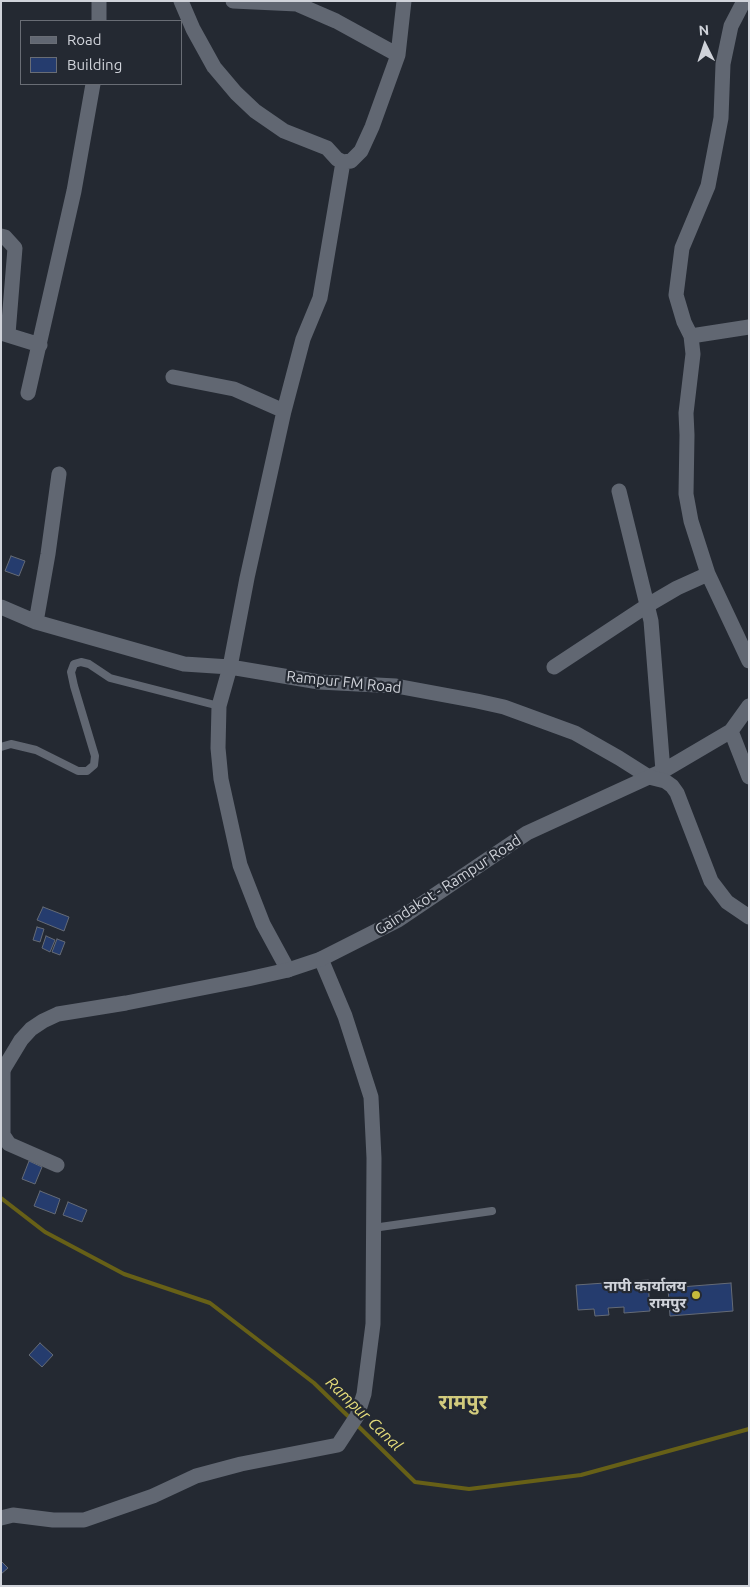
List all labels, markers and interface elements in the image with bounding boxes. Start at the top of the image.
legend [20,20,182,85]
north arrow [680,20,730,70]
text: N [698,22,710,38]
text: Road [67,31,102,48]
text: Building [67,56,122,73]
street label: Rampur FM Road [286,667,402,697]
street label: Gaindakot - Rampur Road [372,831,524,939]
place label: नापी कार्यालय रामपुर [604,1277,686,1312]
marker: नापी कार्यालय रामपुर [690,1289,702,1301]
water label: Rampur Canal [322,1373,406,1455]
district label: रामपुर [439,1390,487,1414]

